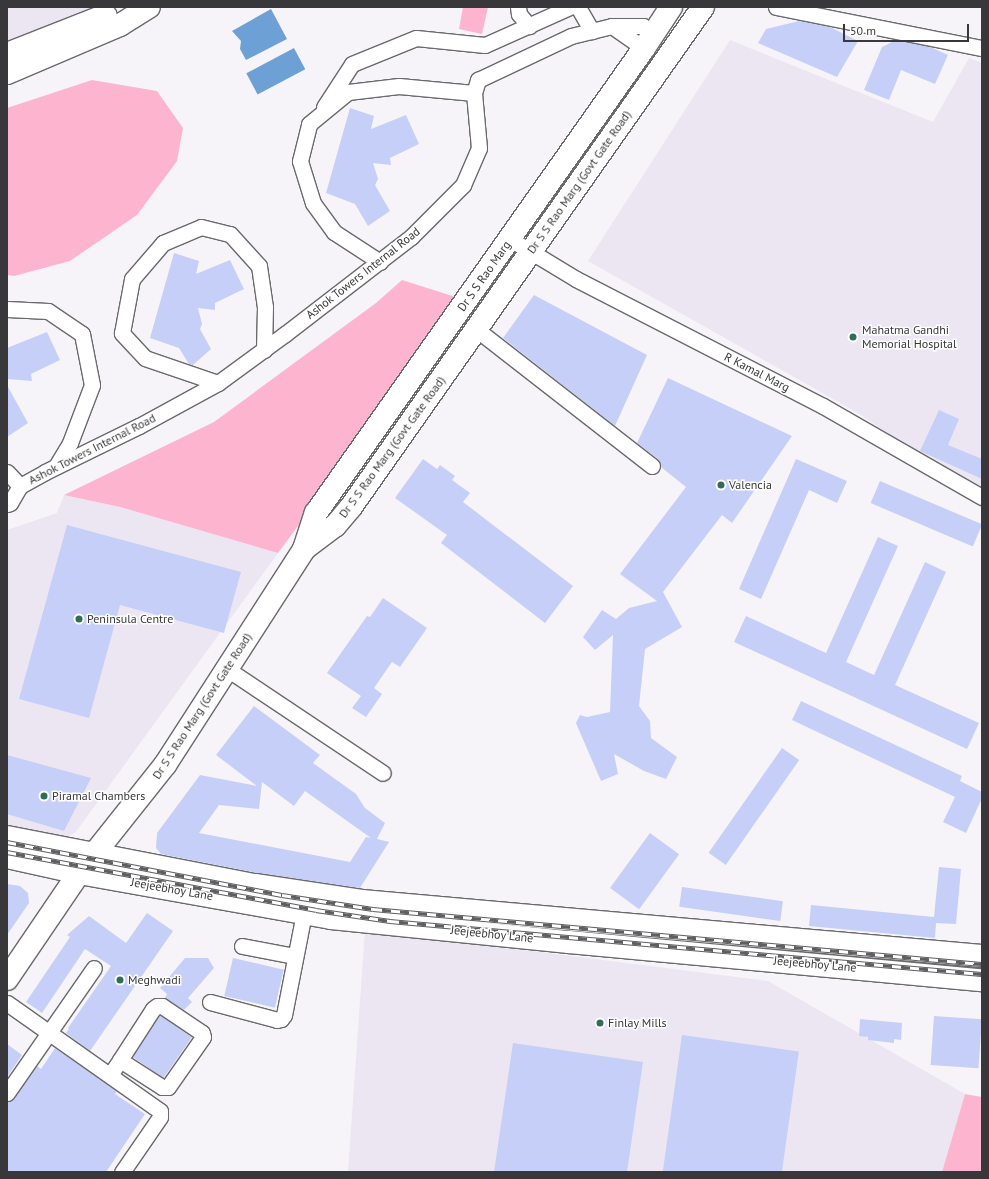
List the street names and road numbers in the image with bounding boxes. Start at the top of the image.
street label: Dr S S Rao Marg (Govt Gate Road) [524,108,634,256]
street label: Ashok Towers Internal Road [303,224,423,322]
street label: Dr S S Rao Marg [454,238,514,314]
street label: R Kamal Marg [722,349,792,395]
street label: Dr S S Rao Marg (Govt Gate Road) [336,373,448,521]
street label: Ashok Towers Internal Road [26,410,158,488]
street label: Dr S S Rao Marg (Govt Gate Road) [149,630,255,782]
street label: Jeejeebhoy Lane [130,875,214,903]
street label: Jeejeebhoy Lane [450,922,534,946]
street label: Jeejeebhoy Lane [773,953,857,975]

